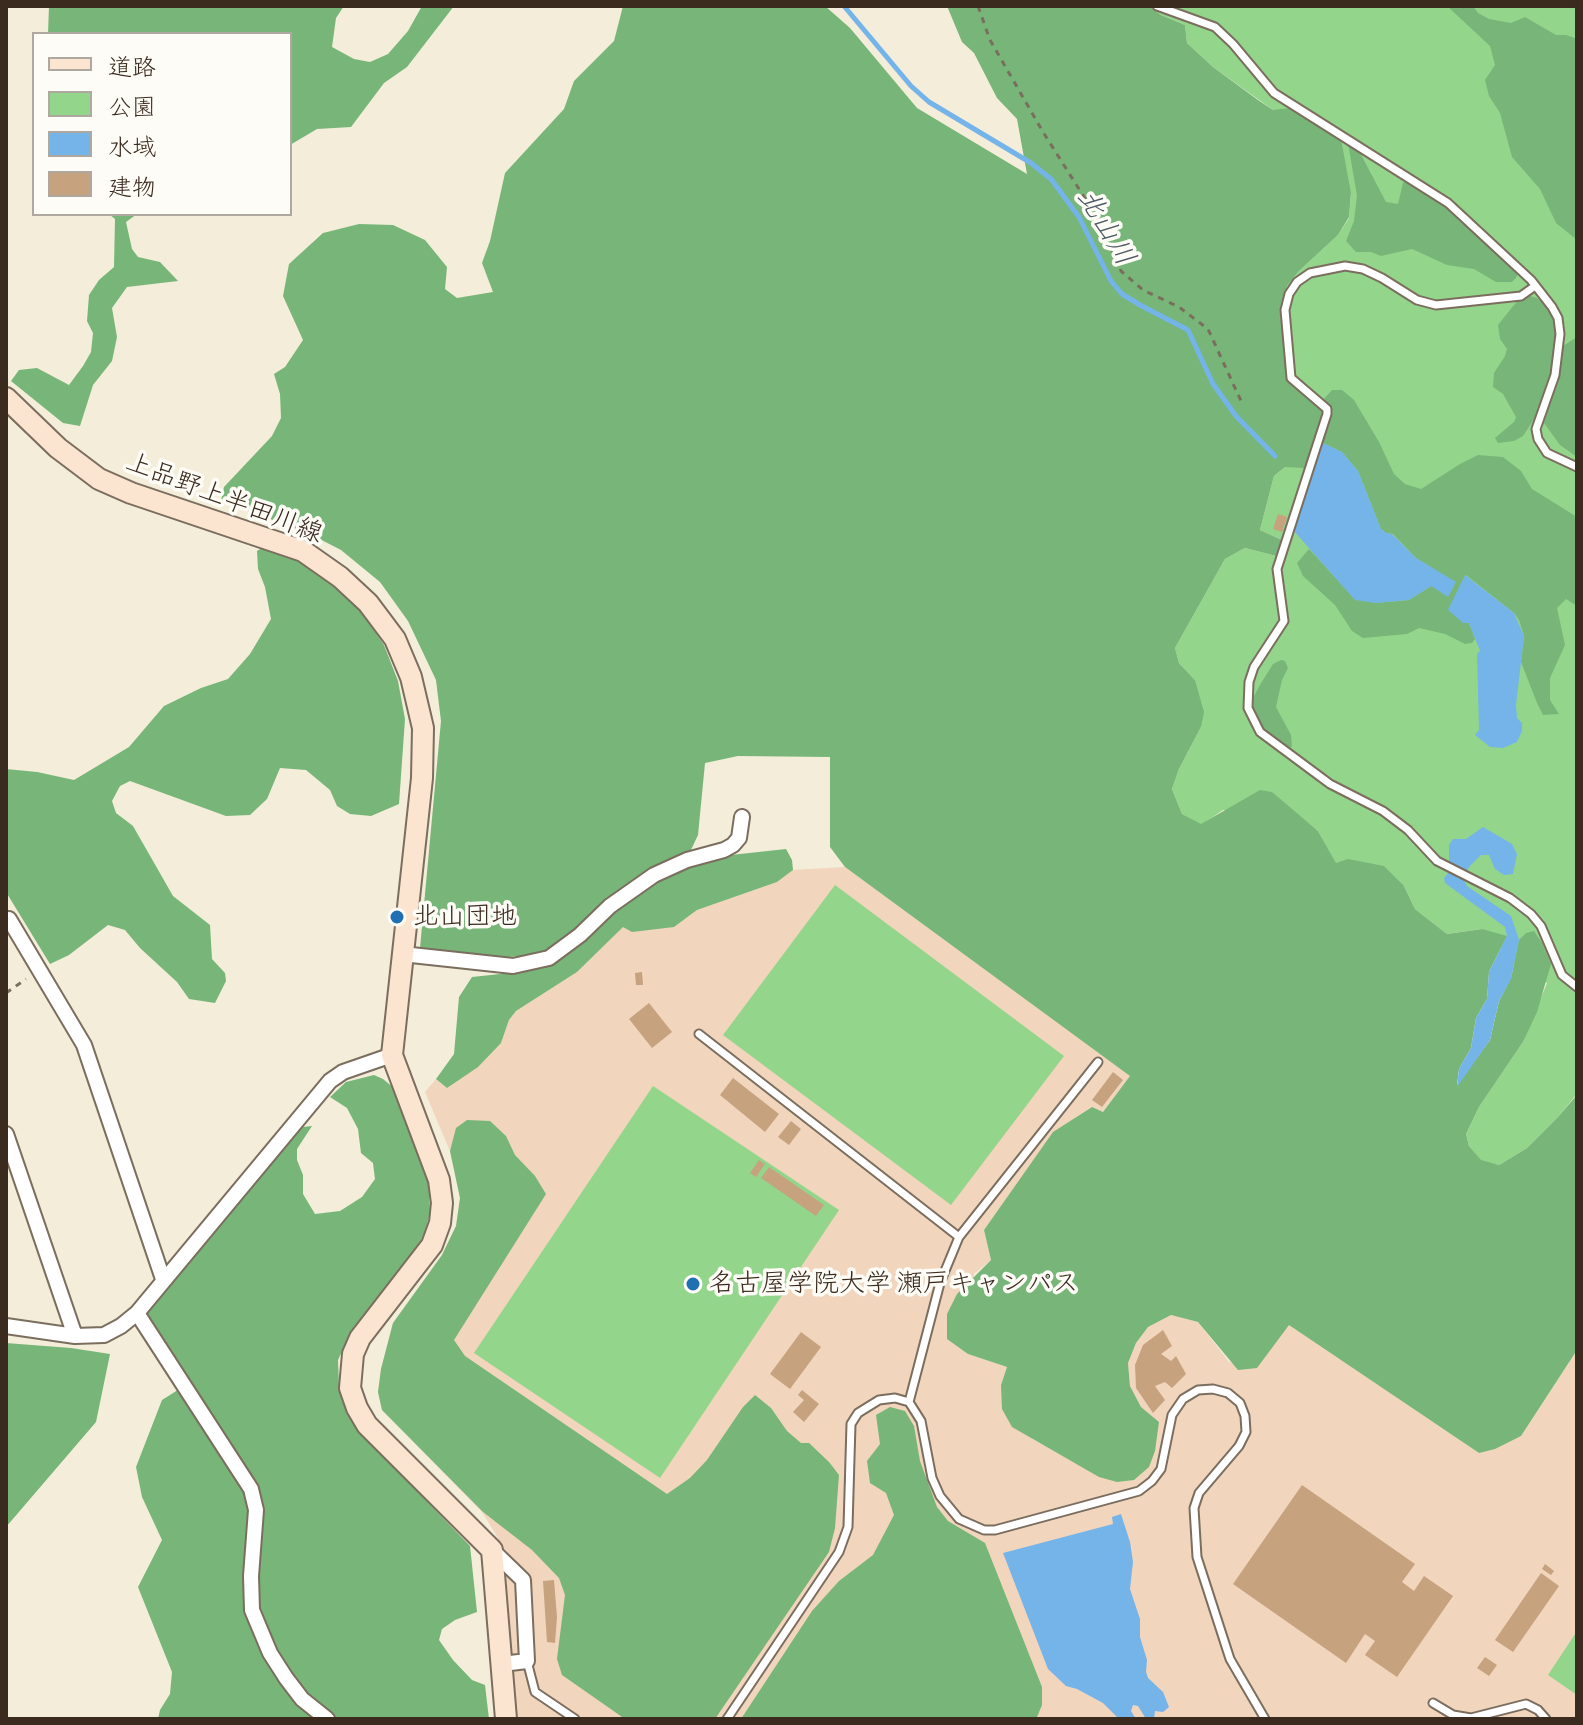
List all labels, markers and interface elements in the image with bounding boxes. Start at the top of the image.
legend [32,32,292,216]
text: 道路 [108,53,156,82]
text: 公園 [108,93,156,122]
text: 水域 [108,133,156,162]
text: 建物 [108,173,156,202]
water label: 北山川 [1069,183,1141,273]
street label: 上品野上半田川線 [121,447,327,551]
place label: 北山団地 [413,901,517,933]
marker: 北山団地 [388,908,406,926]
place label: 名古屋学院大学 瀬戸キャンパス [709,1268,1079,1300]
marker: 名古屋学院大学 瀬戸キャンパス [684,1275,702,1293]

